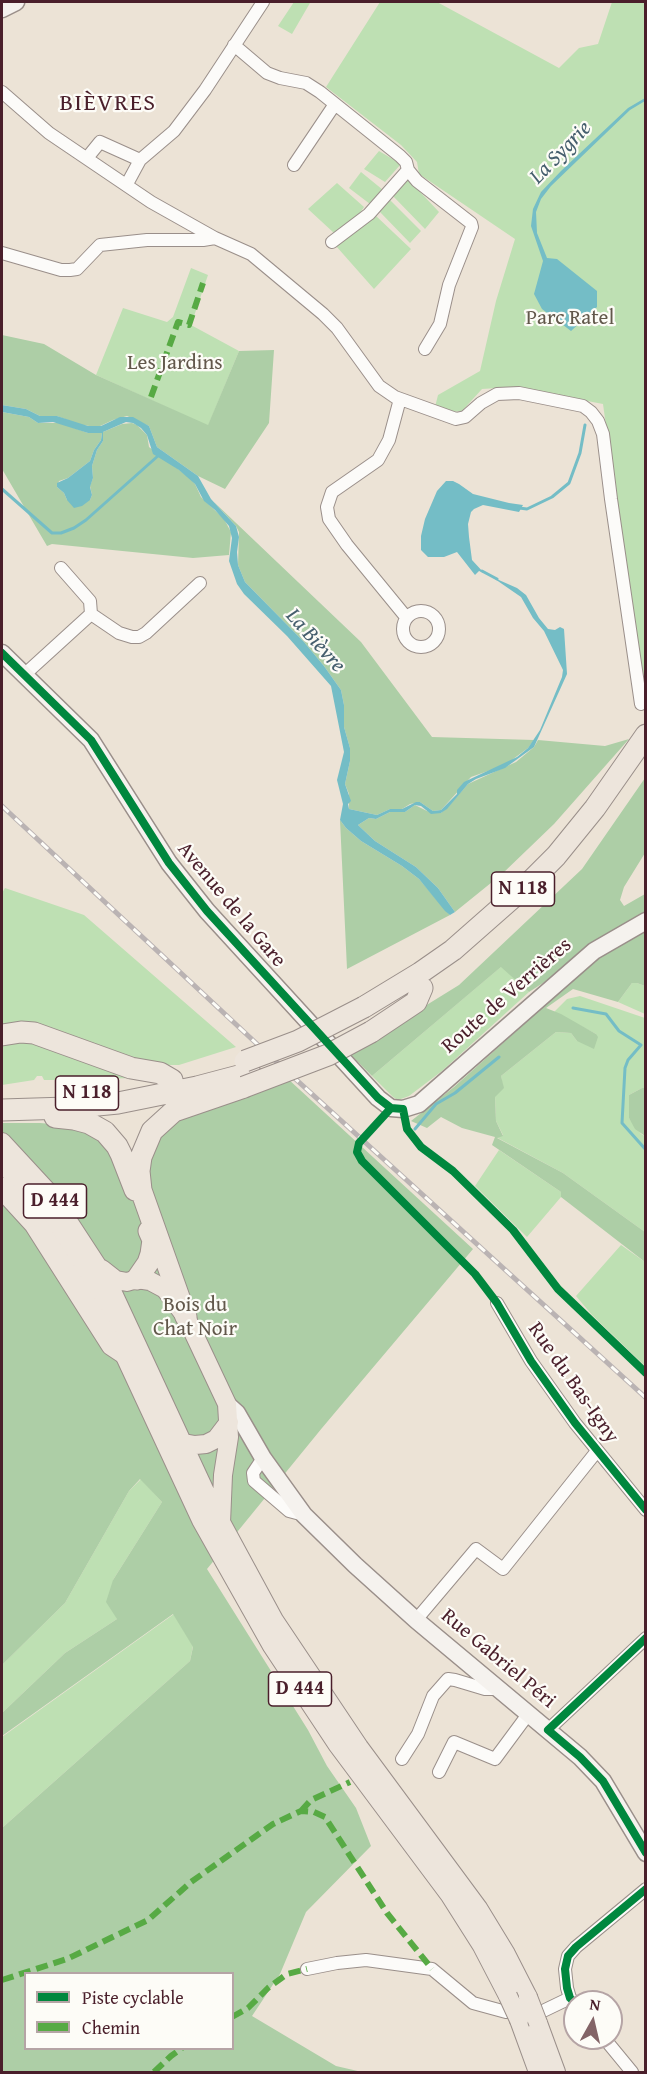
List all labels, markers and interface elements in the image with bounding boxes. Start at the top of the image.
district label: BIÈVRES [59,90,157,118]
water label: La Sygrie [525,116,597,190]
park label: Parc Ratel [526,306,614,332]
park label: Les Jardins [127,351,223,377]
water label: La Bièvre [279,604,351,678]
street label: Avenue de la Gare [171,837,291,973]
road number: N 118 [492,872,554,906]
street label: Route de Verrières [437,933,577,1059]
road number: N 118 [56,1076,118,1110]
road number: D 444 [23,1184,86,1218]
park label: Bois du Chat Noir [153,1293,237,1343]
street label: Rue du Bas-Igny [522,1318,624,1448]
street label: Rue Gabriel Péri [436,1604,560,1714]
road number: D 444 [268,1672,332,1706]
legend [24,1972,234,2050]
text: Piste cyclable [82,1984,184,2011]
north arrow [563,1990,623,2050]
text: N [588,1992,602,2017]
text: Chemin [82,2014,140,2041]

